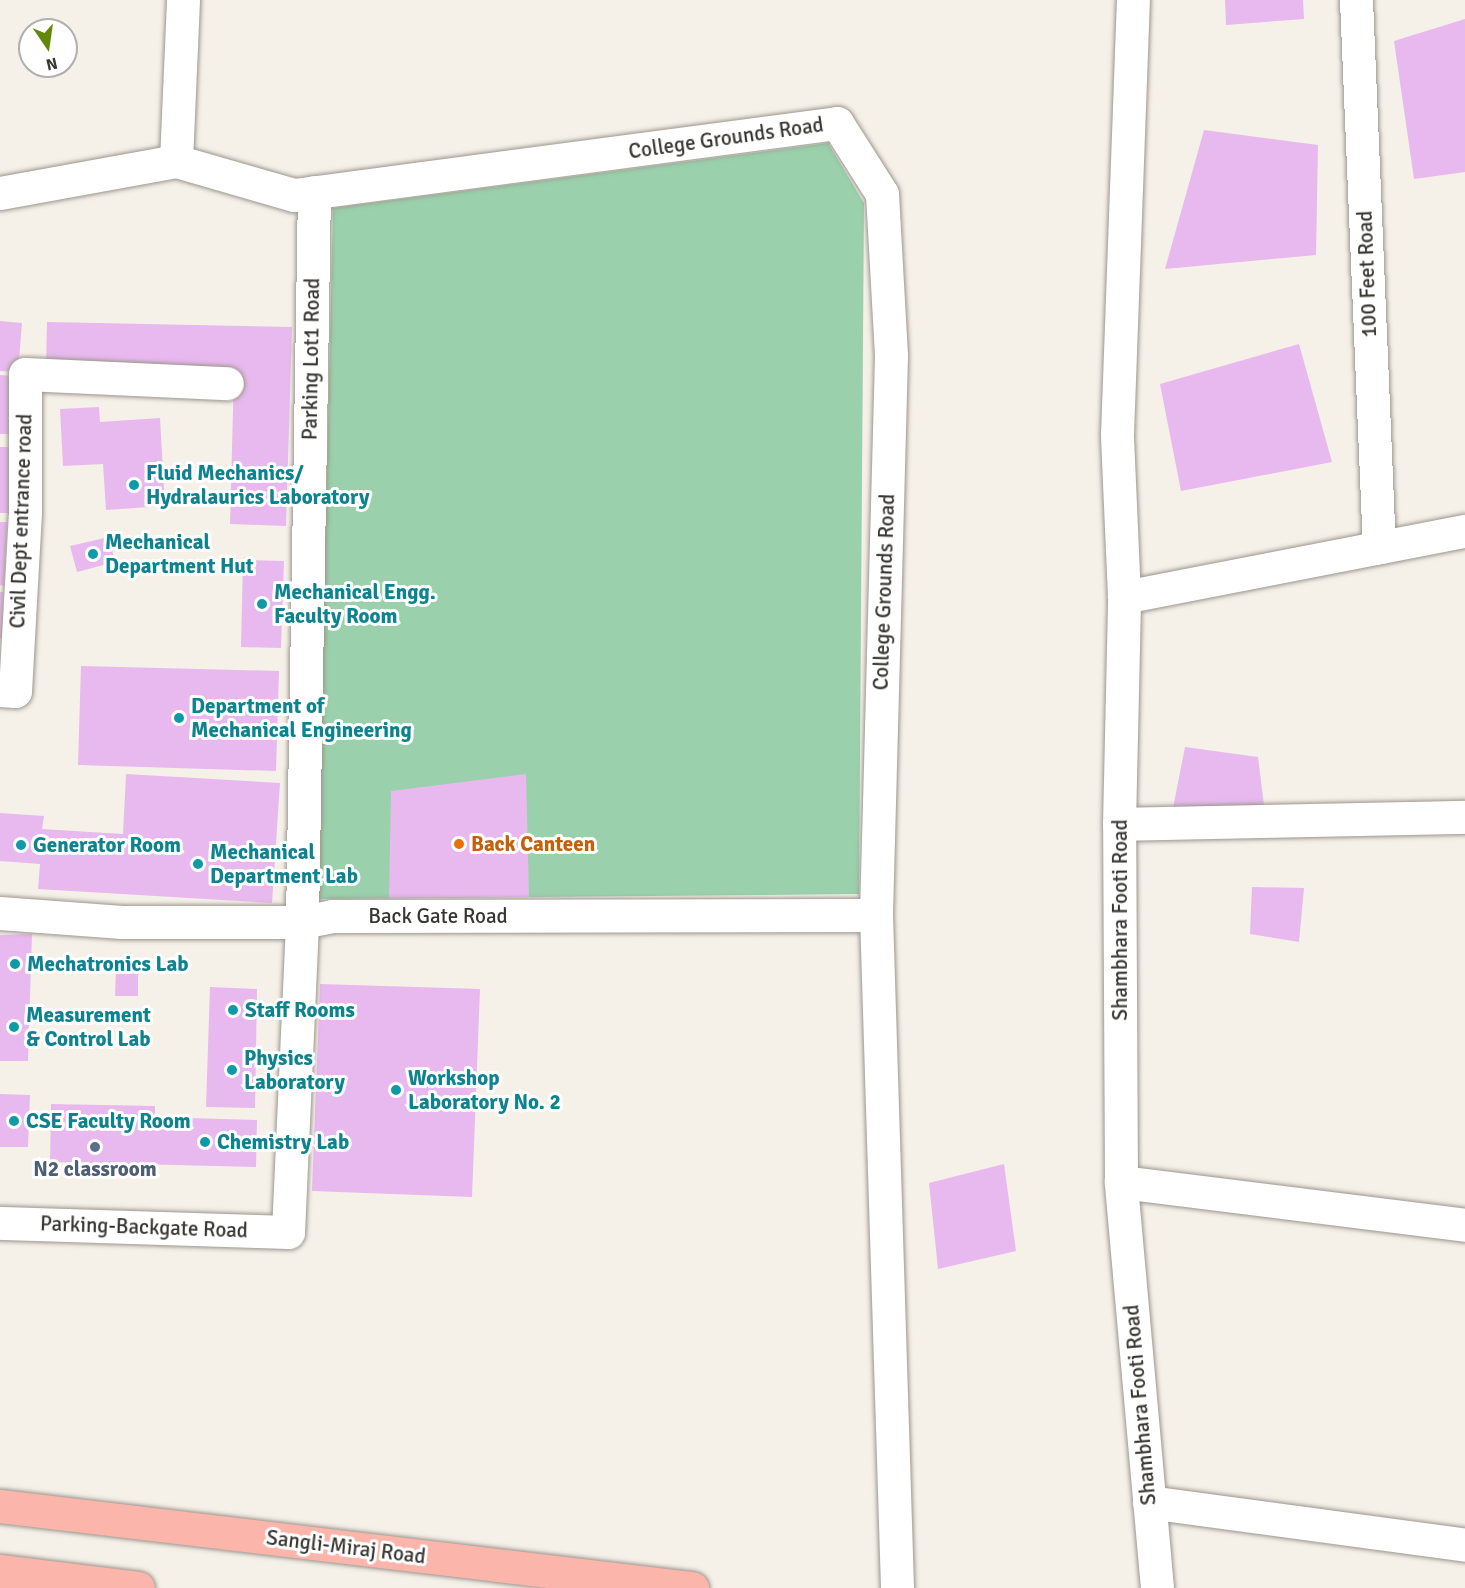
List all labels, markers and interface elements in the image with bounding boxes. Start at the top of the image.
north arrow [18,18,78,78]
text: N [44,53,59,75]
street label: College Grounds Road [627,112,825,164]
street label: 100 Feet Road [1352,210,1382,338]
street label: Parking Lot1 Road [297,278,325,440]
street label: Civil Dept entrance road [5,413,37,629]
place label: Fluid Mechanics/ Hydralaurics Laboratory [146,460,370,510]
marker: Fluid Mechanics/ Hydralaurics Laboratory [127,478,141,492]
street label: College Grounds Road [868,493,900,691]
place label: Mechanical Department Hut [105,529,254,579]
marker: Mechanical Department Hut [86,547,100,561]
place label: Mechanical Engg. Faculty Room [274,579,436,629]
marker: Mechanical Engg. Faculty Room [255,597,269,611]
place label: Department of Mechanical Engineering [191,693,412,743]
marker: Department of Mechanical Engineering [172,711,186,725]
street label: Shambhara Footi Road [1107,819,1133,1021]
place label: Back Canteen [471,831,595,857]
place label: Generator Room [33,832,181,858]
marker: Back Canteen [452,837,466,851]
marker: Generator Room [14,838,28,852]
place label: Mechanical Department Lab [210,839,358,889]
marker: Mechanical Department Lab [191,857,205,871]
street label: Back Gate Road [368,903,508,929]
place label: Mechatronics Lab [27,951,188,977]
marker: Mechatronics Lab [8,957,22,971]
place label: Staff Rooms [245,997,355,1023]
place label: Measurement & Control Lab [26,1002,151,1052]
marker: Staff Rooms [226,1003,240,1017]
marker: Measurement & Control Lab [7,1020,21,1034]
place label: Physics Laboratory [244,1045,345,1095]
marker: Physics Laboratory [225,1063,239,1077]
place label: Workshop Laboratory No. 2 [408,1065,561,1115]
marker: Workshop Laboratory No. 2 [389,1083,403,1097]
place label: CSE Faculty Room [26,1108,191,1134]
marker: CSE Faculty Room [7,1114,21,1128]
place label: Chemistry Lab [217,1129,349,1155]
marker: Chemistry Lab [198,1135,212,1149]
marker: N2 classroom [88,1140,102,1154]
place label: N2 classroom [33,1156,157,1182]
street label: Parking-Backgate Road [40,1211,248,1243]
street label: Shambhara Footi Road [1119,1304,1161,1506]
street label: Sangli-Miraj Road [265,1525,427,1569]

